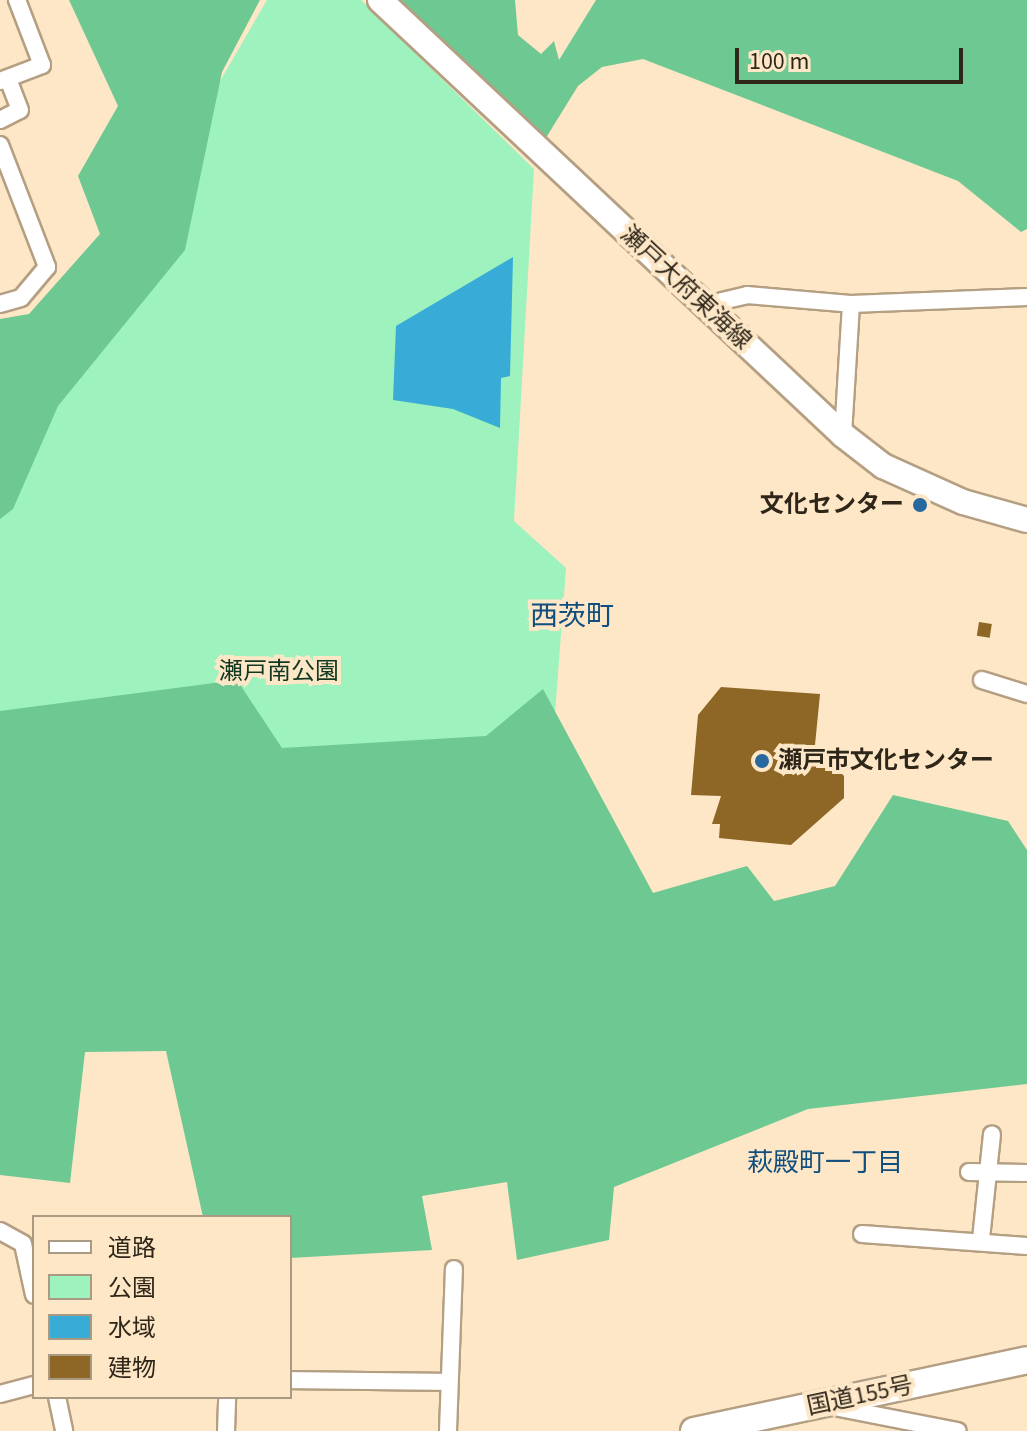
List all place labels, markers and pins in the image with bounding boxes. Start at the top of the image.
place label: 文化センター [760,491,904,519]
marker: 文化センター [911,496,929,514]
place label: 瀬戸市文化センター [778,747,994,775]
marker: 瀬戸市文化センター [753,752,771,770]

